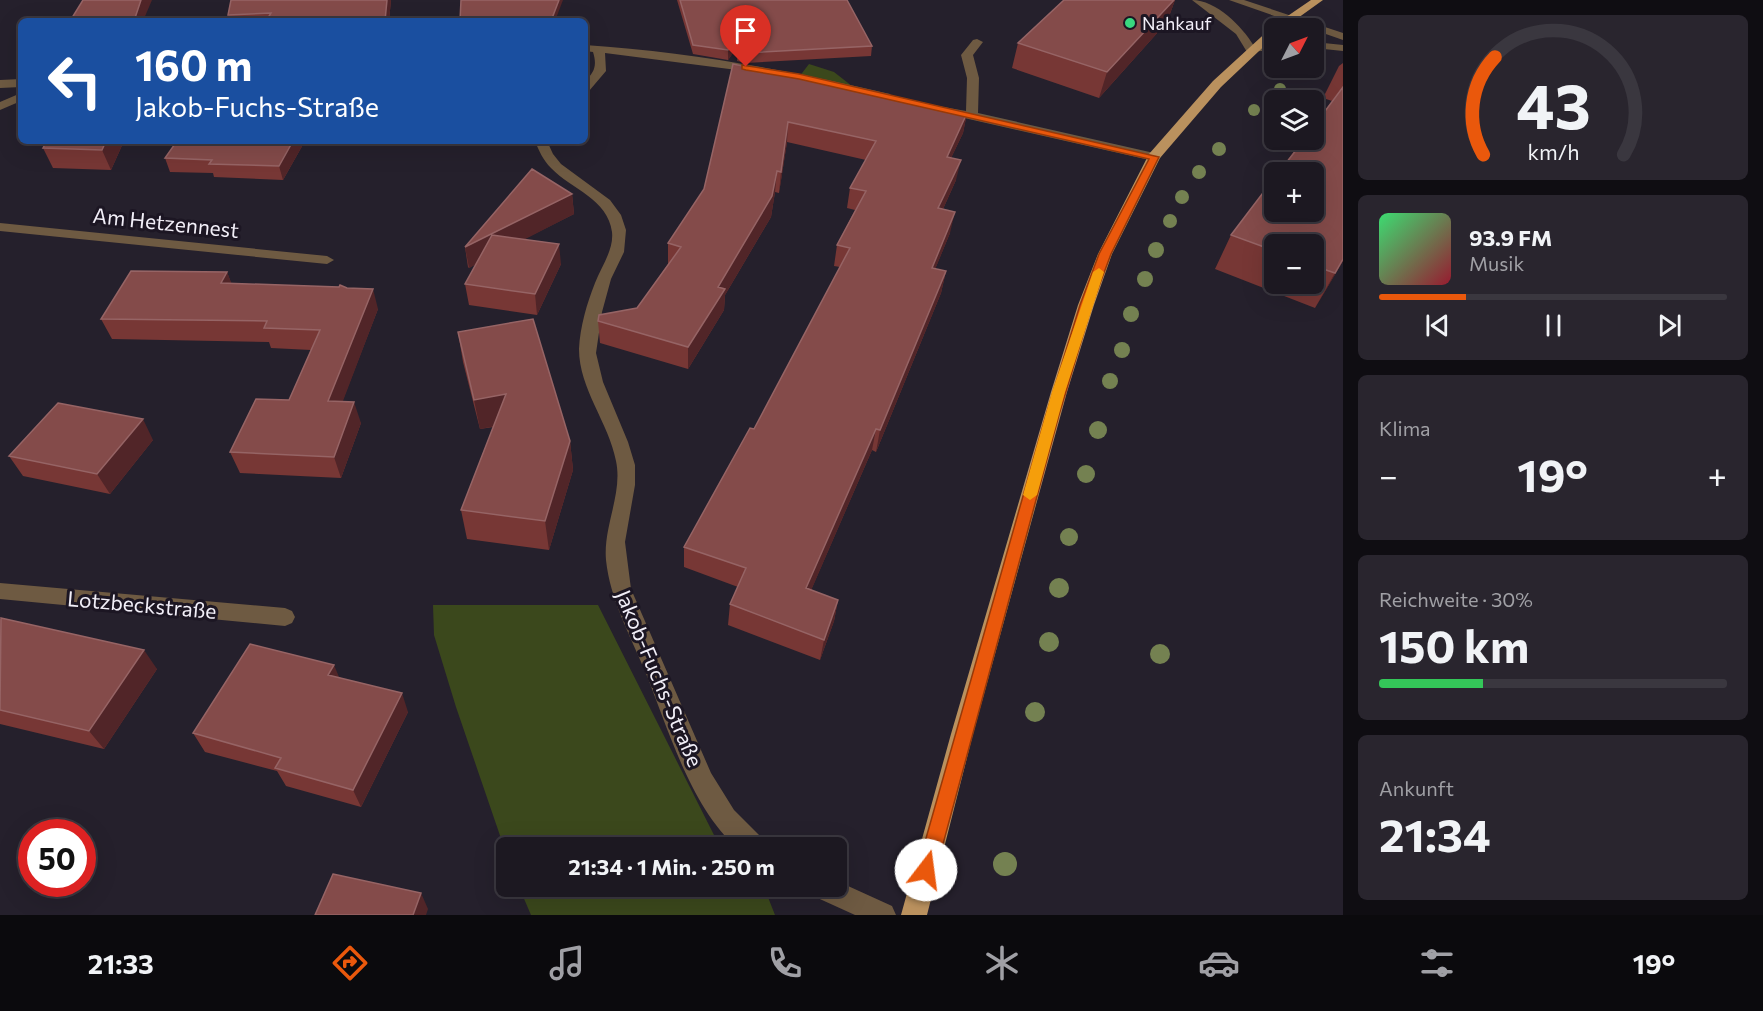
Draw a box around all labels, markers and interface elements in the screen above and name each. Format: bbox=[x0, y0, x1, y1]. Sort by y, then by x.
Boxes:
pin bbox=[720, 5, 771, 67]
place label: Nahkauf bbox=[1142, 12, 1213, 34]
icon: arrive bbox=[729, 14, 762, 47]
marker: Nahkauf bbox=[1123, 16, 1137, 30]
north arrow bbox=[1264, 18, 1324, 78]
map controls bbox=[1264, 18, 1324, 294]
text: 160 m bbox=[135, 38, 253, 90]
icon: left bbox=[36, 42, 114, 120]
text: 43 bbox=[1516, 66, 1590, 142]
text: Jakob-Fuchs-Straße bbox=[135, 90, 379, 123]
button: layers bbox=[1264, 90, 1324, 150]
text: km/h bbox=[1527, 138, 1579, 164]
button: + bbox=[1264, 162, 1324, 222]
street label: Am Hetzennest bbox=[92, 202, 240, 242]
text: 93.9 FM bbox=[1469, 224, 1552, 251]
button: − bbox=[1264, 234, 1324, 294]
text: Musik bbox=[1469, 251, 1524, 275]
icon: previous bbox=[1421, 309, 1454, 342]
icon: pause bbox=[1537, 309, 1570, 342]
icon: next bbox=[1653, 309, 1686, 342]
text: Klima bbox=[1379, 416, 1431, 440]
text: 19° bbox=[1517, 446, 1588, 501]
text: − bbox=[1379, 454, 1398, 495]
text: + bbox=[1708, 454, 1727, 495]
street label: Lotzbeckstraße bbox=[66, 585, 218, 623]
street label: Jakob-Fuchs-Straße bbox=[611, 586, 709, 770]
text: Reichweite · 30% bbox=[1379, 587, 1533, 611]
text: 150 km bbox=[1379, 617, 1529, 672]
text: Ankunft bbox=[1379, 776, 1454, 800]
text: 21:34 bbox=[1379, 806, 1491, 861]
speed limit sign: 50 bbox=[18, 819, 96, 897]
position arrow bbox=[894, 838, 958, 902]
text: 21:34 · 1 Min. · 250 m bbox=[568, 853, 775, 880]
icon: directions bbox=[329, 942, 371, 984]
icon: music bbox=[546, 942, 588, 984]
icon: phone bbox=[764, 942, 806, 984]
icon: climate bbox=[981, 942, 1023, 984]
icon: car bbox=[1198, 942, 1240, 984]
icon: filters bbox=[1416, 942, 1458, 984]
text: 21:33 bbox=[88, 947, 154, 980]
text: 19° bbox=[1633, 947, 1675, 980]

